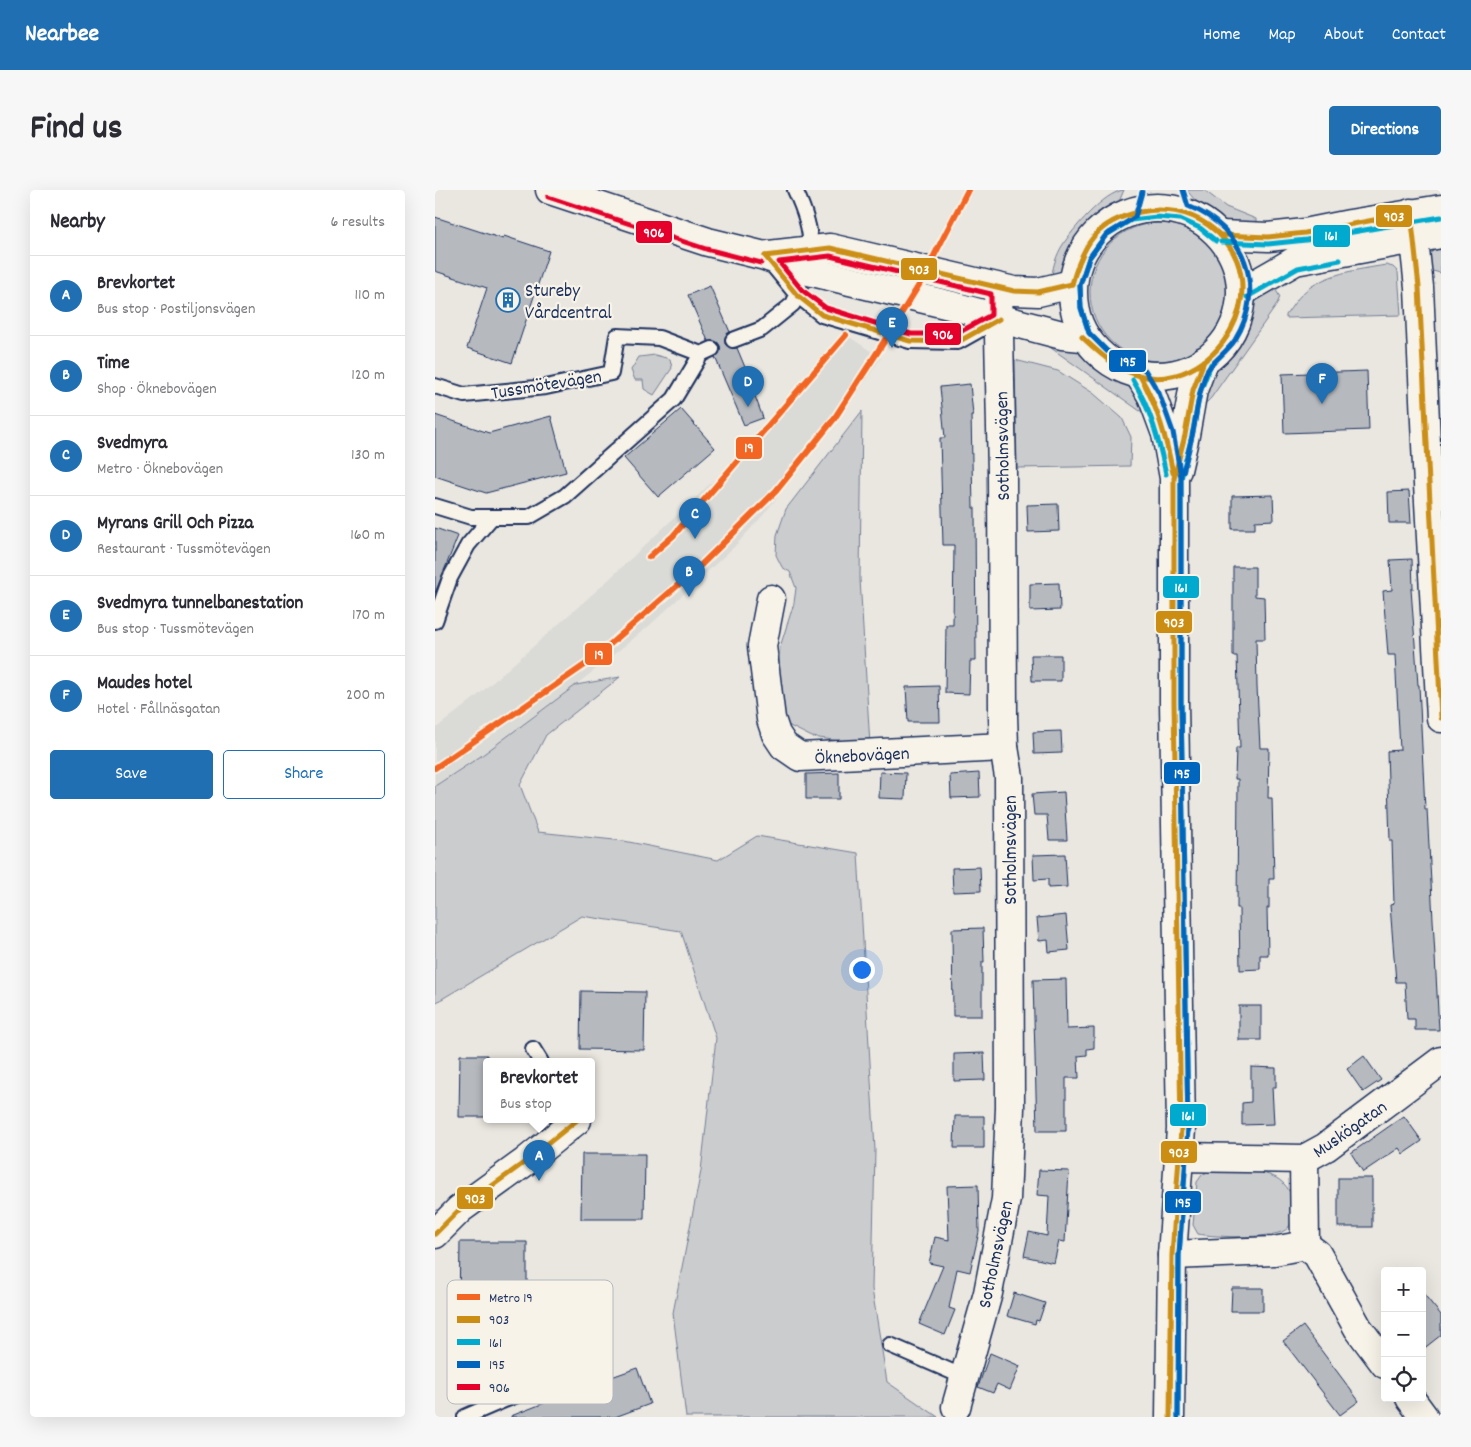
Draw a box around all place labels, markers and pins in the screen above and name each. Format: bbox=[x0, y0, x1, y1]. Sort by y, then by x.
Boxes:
place label: Stureby Vårdcentral bbox=[525, 279, 612, 328]
building icon: Stureby Vårdcentral bbox=[495, 287, 521, 313]
pin: E bbox=[876, 307, 908, 348]
pin: F bbox=[1306, 363, 1338, 404]
pin: D bbox=[732, 366, 764, 407]
pin: C bbox=[679, 498, 711, 539]
pin: B bbox=[673, 556, 705, 597]
pin: A bbox=[523, 1140, 555, 1181]

